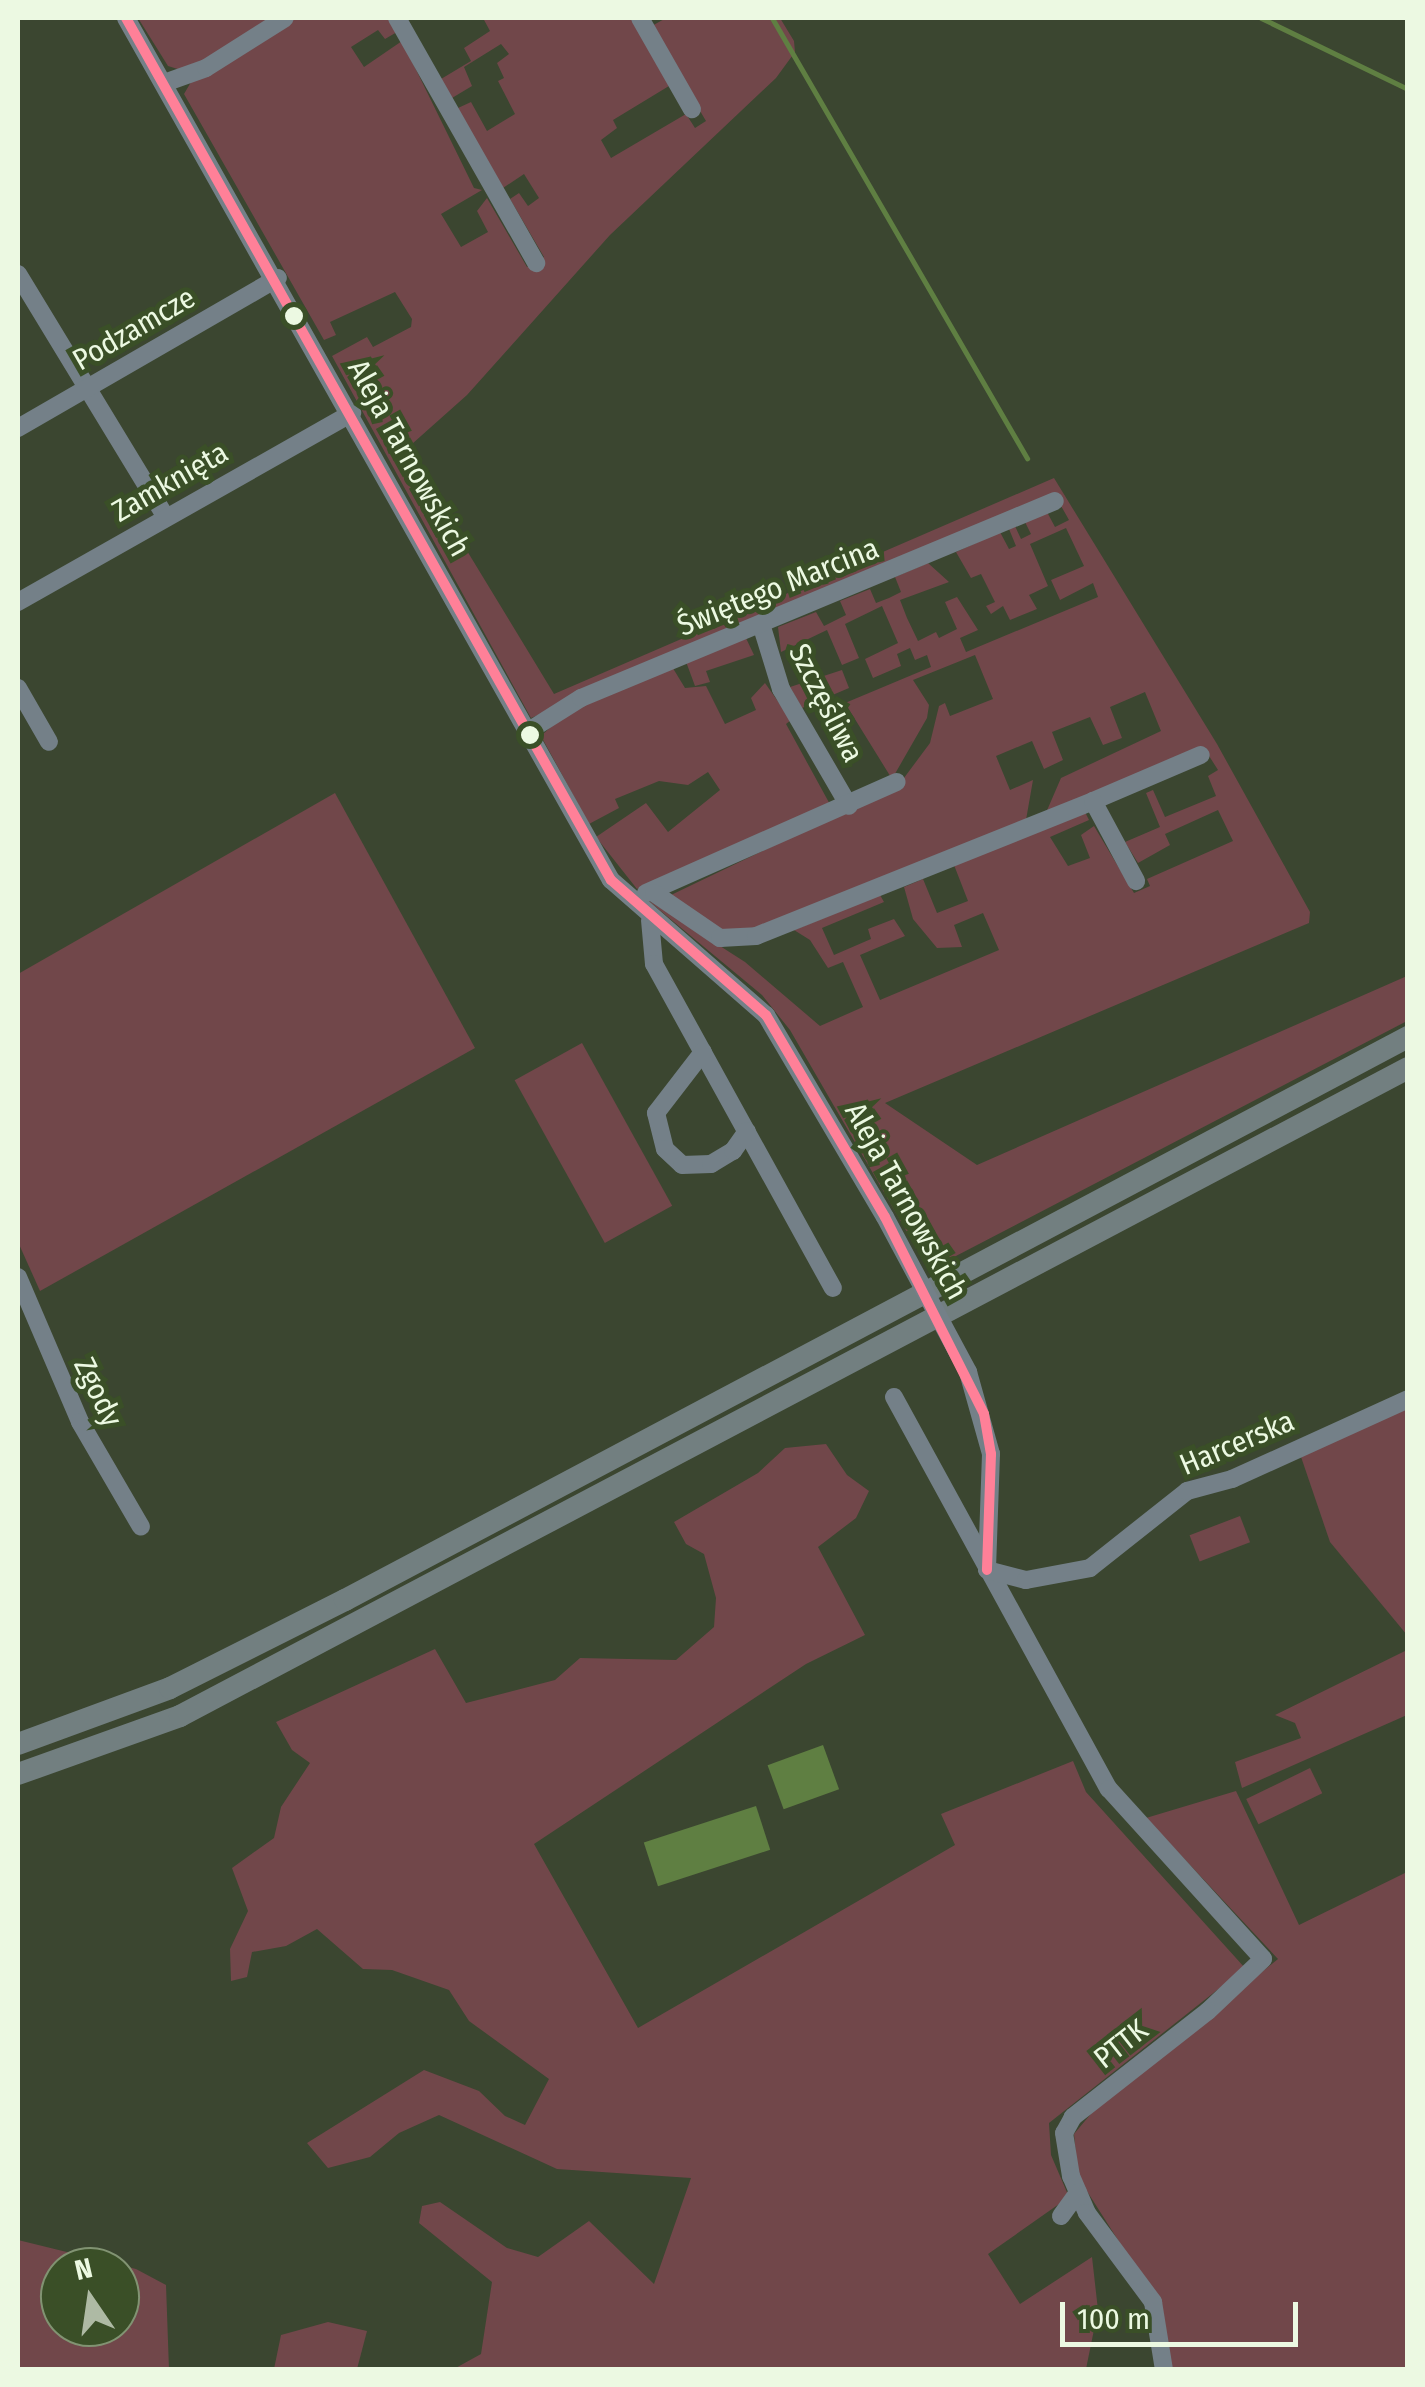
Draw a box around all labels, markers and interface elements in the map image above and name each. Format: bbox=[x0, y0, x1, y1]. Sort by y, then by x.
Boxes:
street label: Podzamcze bbox=[66, 280, 202, 378]
unlabelled marker bbox=[284, 306, 304, 326]
street label: Aleja Tarnowskich bbox=[340, 353, 478, 563]
street label: Zamknięta bbox=[106, 434, 234, 530]
street label: Świętego Marcina bbox=[672, 530, 884, 644]
street label: Szczęśliwa bbox=[781, 638, 871, 768]
unlabelled marker bbox=[520, 725, 540, 745]
street label: Aleja Tarnowskich bbox=[837, 1096, 975, 1306]
street label: Zgody bbox=[66, 1352, 130, 1432]
street label: Harcerska bbox=[1174, 1403, 1300, 1483]
street label: PTTK bbox=[1087, 2012, 1155, 2076]
north arrow bbox=[40, 2247, 140, 2347]
text: N bbox=[72, 2251, 95, 2287]
scale bar bbox=[1065, 2282, 1302, 2344]
text: 100 m bbox=[1077, 2301, 1150, 2337]

